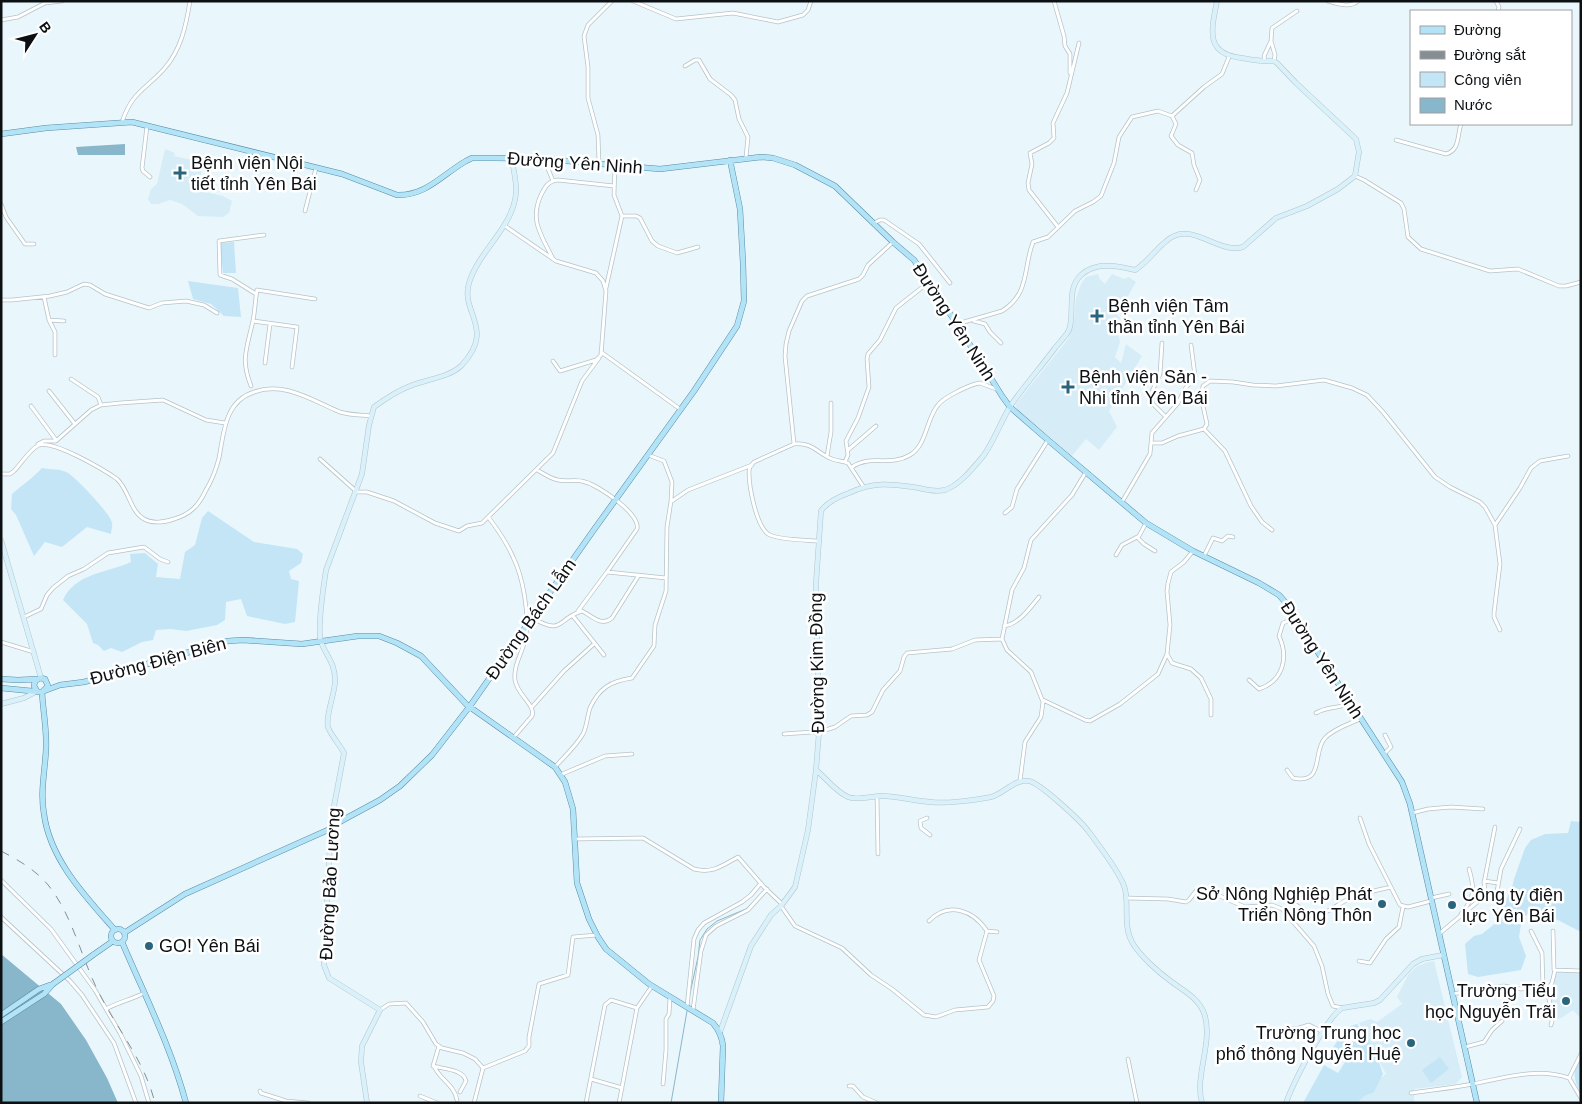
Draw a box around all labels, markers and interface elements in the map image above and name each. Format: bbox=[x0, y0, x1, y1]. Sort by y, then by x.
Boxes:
north arrow bbox=[10, 10, 60, 60]
legend bbox=[1410, 10, 1572, 125]
text: B bbox=[36, 19, 55, 36]
text: Đường bbox=[1454, 21, 1501, 38]
text: Đường sắt bbox=[1454, 46, 1526, 63]
text: Công viên bbox=[1454, 71, 1522, 88]
text: Nước bbox=[1454, 96, 1493, 113]
street label: Đường Yên Ninh bbox=[507, 148, 643, 178]
place label: Bệnh viện Nội tiết tỉnh Yên Bái bbox=[191, 153, 317, 194]
marker: Bệnh viện Nội tiết tỉnh Yên Bái bbox=[173, 166, 187, 180]
street label: Đường Yên Ninh bbox=[909, 260, 999, 384]
place label: Bệnh viện Tâm thần tỉnh Yên Bái bbox=[1108, 296, 1245, 337]
marker: Bệnh viện Tâm thần tỉnh Yên Bái bbox=[1090, 309, 1104, 323]
place label: Bệnh viện Sản - Nhi tỉnh Yên Bái bbox=[1079, 367, 1208, 408]
marker: Bệnh viện Sản - Nhi tỉnh Yên Bái bbox=[1061, 380, 1075, 394]
street label: Đường Bách Lẫm bbox=[481, 554, 580, 683]
street label: Đường Kim Đồng bbox=[806, 592, 828, 734]
street label: Đường Yên Ninh bbox=[1277, 598, 1367, 722]
street label: Đường Điện Biên bbox=[88, 633, 228, 689]
street label: Đường Bảo Lương bbox=[316, 807, 344, 961]
place label: Sở Nông Nghiệp Phát Triển Nông Thôn bbox=[1196, 884, 1372, 925]
place label: Công ty điện lực Yên Bái bbox=[1462, 885, 1563, 926]
marker: Sở Nông Nghiệp Phát Triển Nông Thôn bbox=[1376, 898, 1388, 910]
marker: Công ty điện lực Yên Bái bbox=[1446, 899, 1458, 911]
place label: GO! Yên Bái bbox=[159, 936, 260, 956]
marker: GO! Yên Bái bbox=[143, 940, 155, 952]
place label: Trường Tiểu học Nguyễn Trãi bbox=[1425, 981, 1556, 1022]
marker: Trường Tiểu học Nguyễn Trãi bbox=[1560, 995, 1572, 1007]
place label: Trường Trung học phổ thông Nguyễn Huệ bbox=[1216, 1023, 1401, 1064]
marker: Trường Trung học phổ thông Nguyễn Huệ bbox=[1405, 1037, 1417, 1049]

